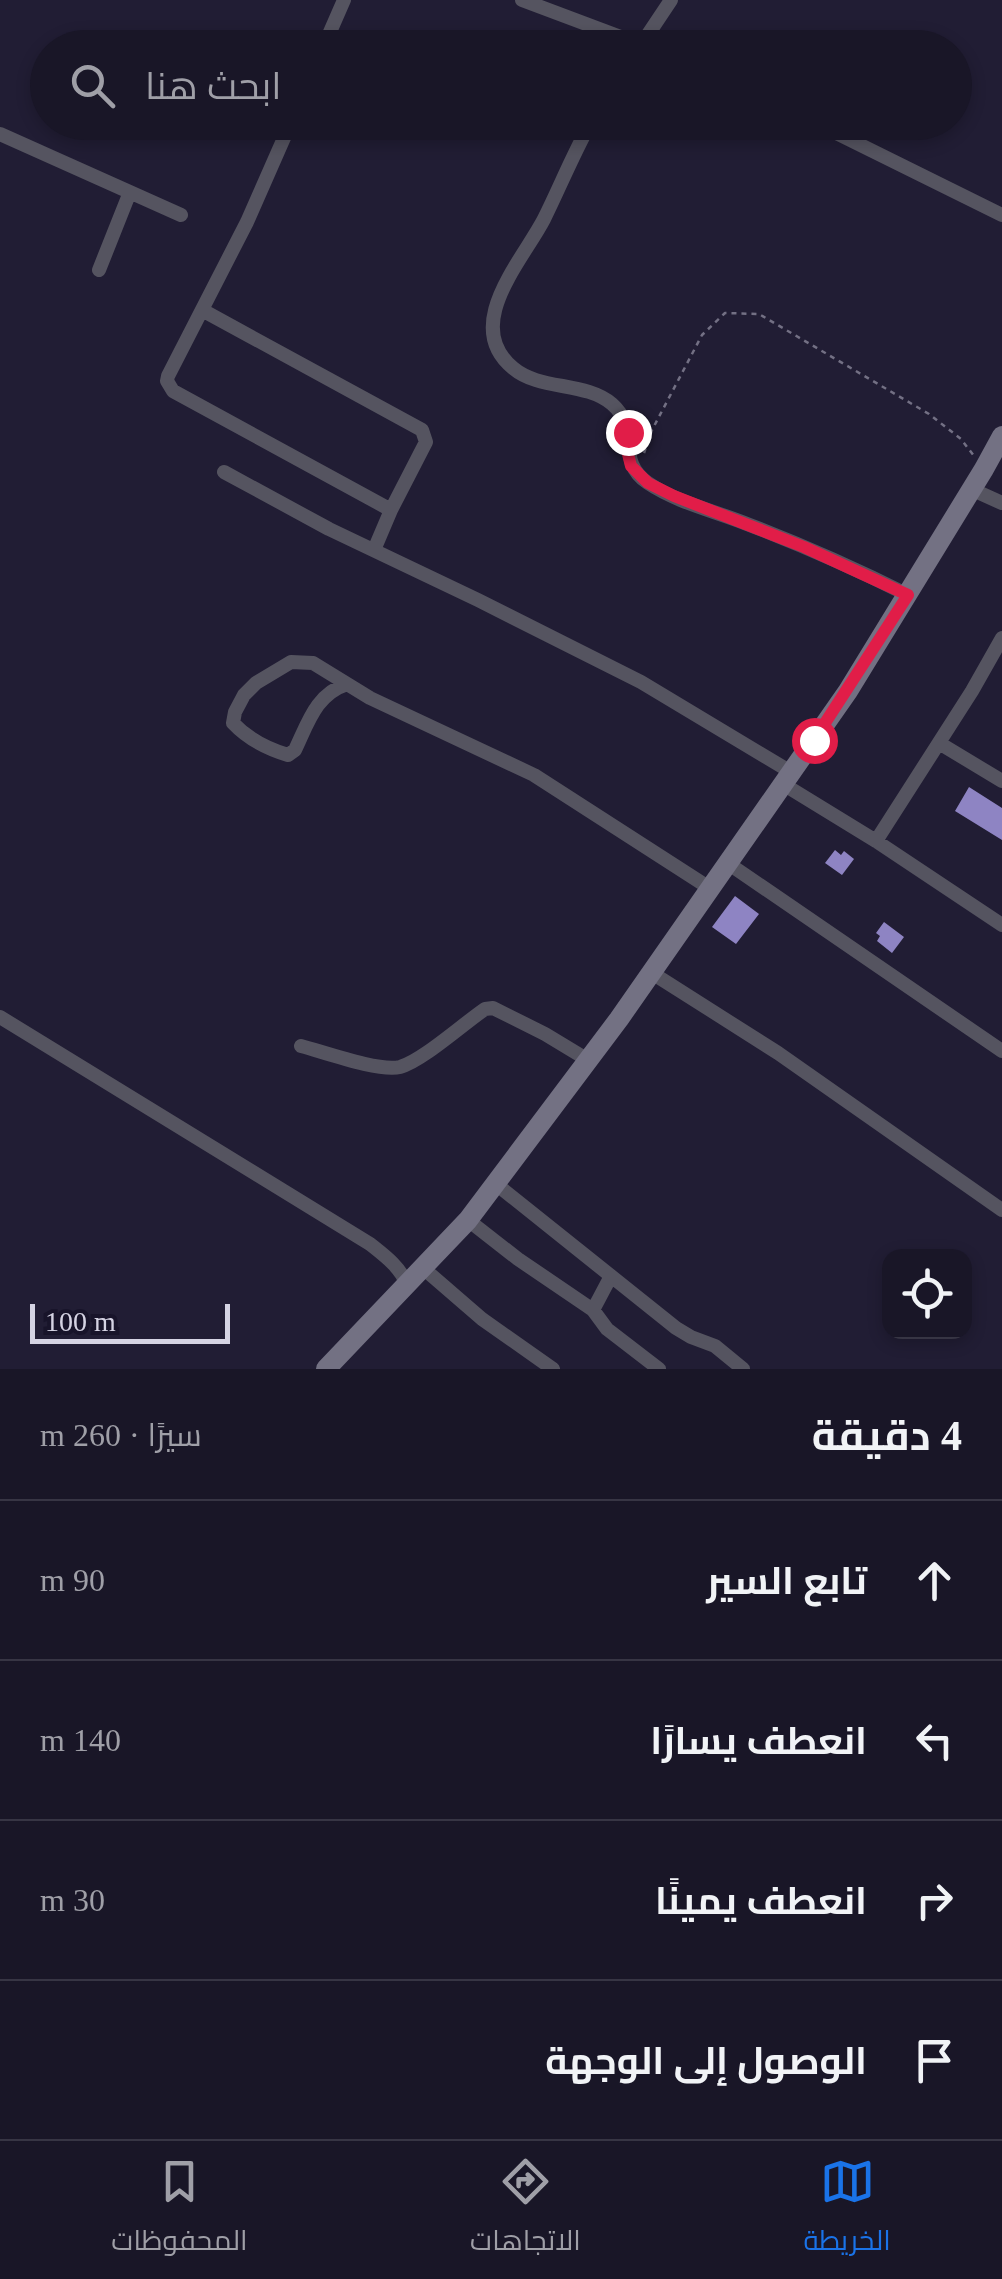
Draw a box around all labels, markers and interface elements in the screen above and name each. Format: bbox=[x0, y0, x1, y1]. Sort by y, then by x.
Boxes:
search box bbox=[30, 30, 972, 140]
icon: search bbox=[65, 58, 120, 113]
text: ابحث هنا bbox=[145, 65, 281, 107]
route end bbox=[606, 410, 652, 456]
route start bbox=[792, 718, 838, 764]
map controls bbox=[882, 1249, 972, 1339]
button: locate bbox=[882, 1249, 972, 1339]
scale bar bbox=[30, 1299, 230, 1344]
text: 100 m bbox=[45, 1306, 116, 1337]
text: 4 دقيقة bbox=[812, 1413, 962, 1459]
text: سيرًا · 260 m bbox=[40, 1417, 202, 1453]
icon: ahead bbox=[907, 1553, 962, 1608]
text: تابع السير bbox=[706, 1560, 867, 1602]
text: 90 m bbox=[40, 1562, 105, 1598]
icon: left bbox=[907, 1713, 962, 1768]
text: انعطف يسارًا bbox=[650, 1720, 867, 1762]
text: 140 m bbox=[40, 1722, 121, 1758]
icon: right bbox=[907, 1873, 962, 1928]
text: انعطف يمينًا bbox=[655, 1880, 867, 1922]
text: 30 m bbox=[40, 1882, 105, 1918]
icon: arrive bbox=[907, 2033, 962, 2088]
text: الوصول إلى الوجهة bbox=[545, 2040, 867, 2082]
tab: المحفوظات bbox=[111, 2154, 248, 2266]
tab: الاتجاهات bbox=[470, 2154, 581, 2266]
tab: الخريطة bbox=[803, 2154, 891, 2266]

